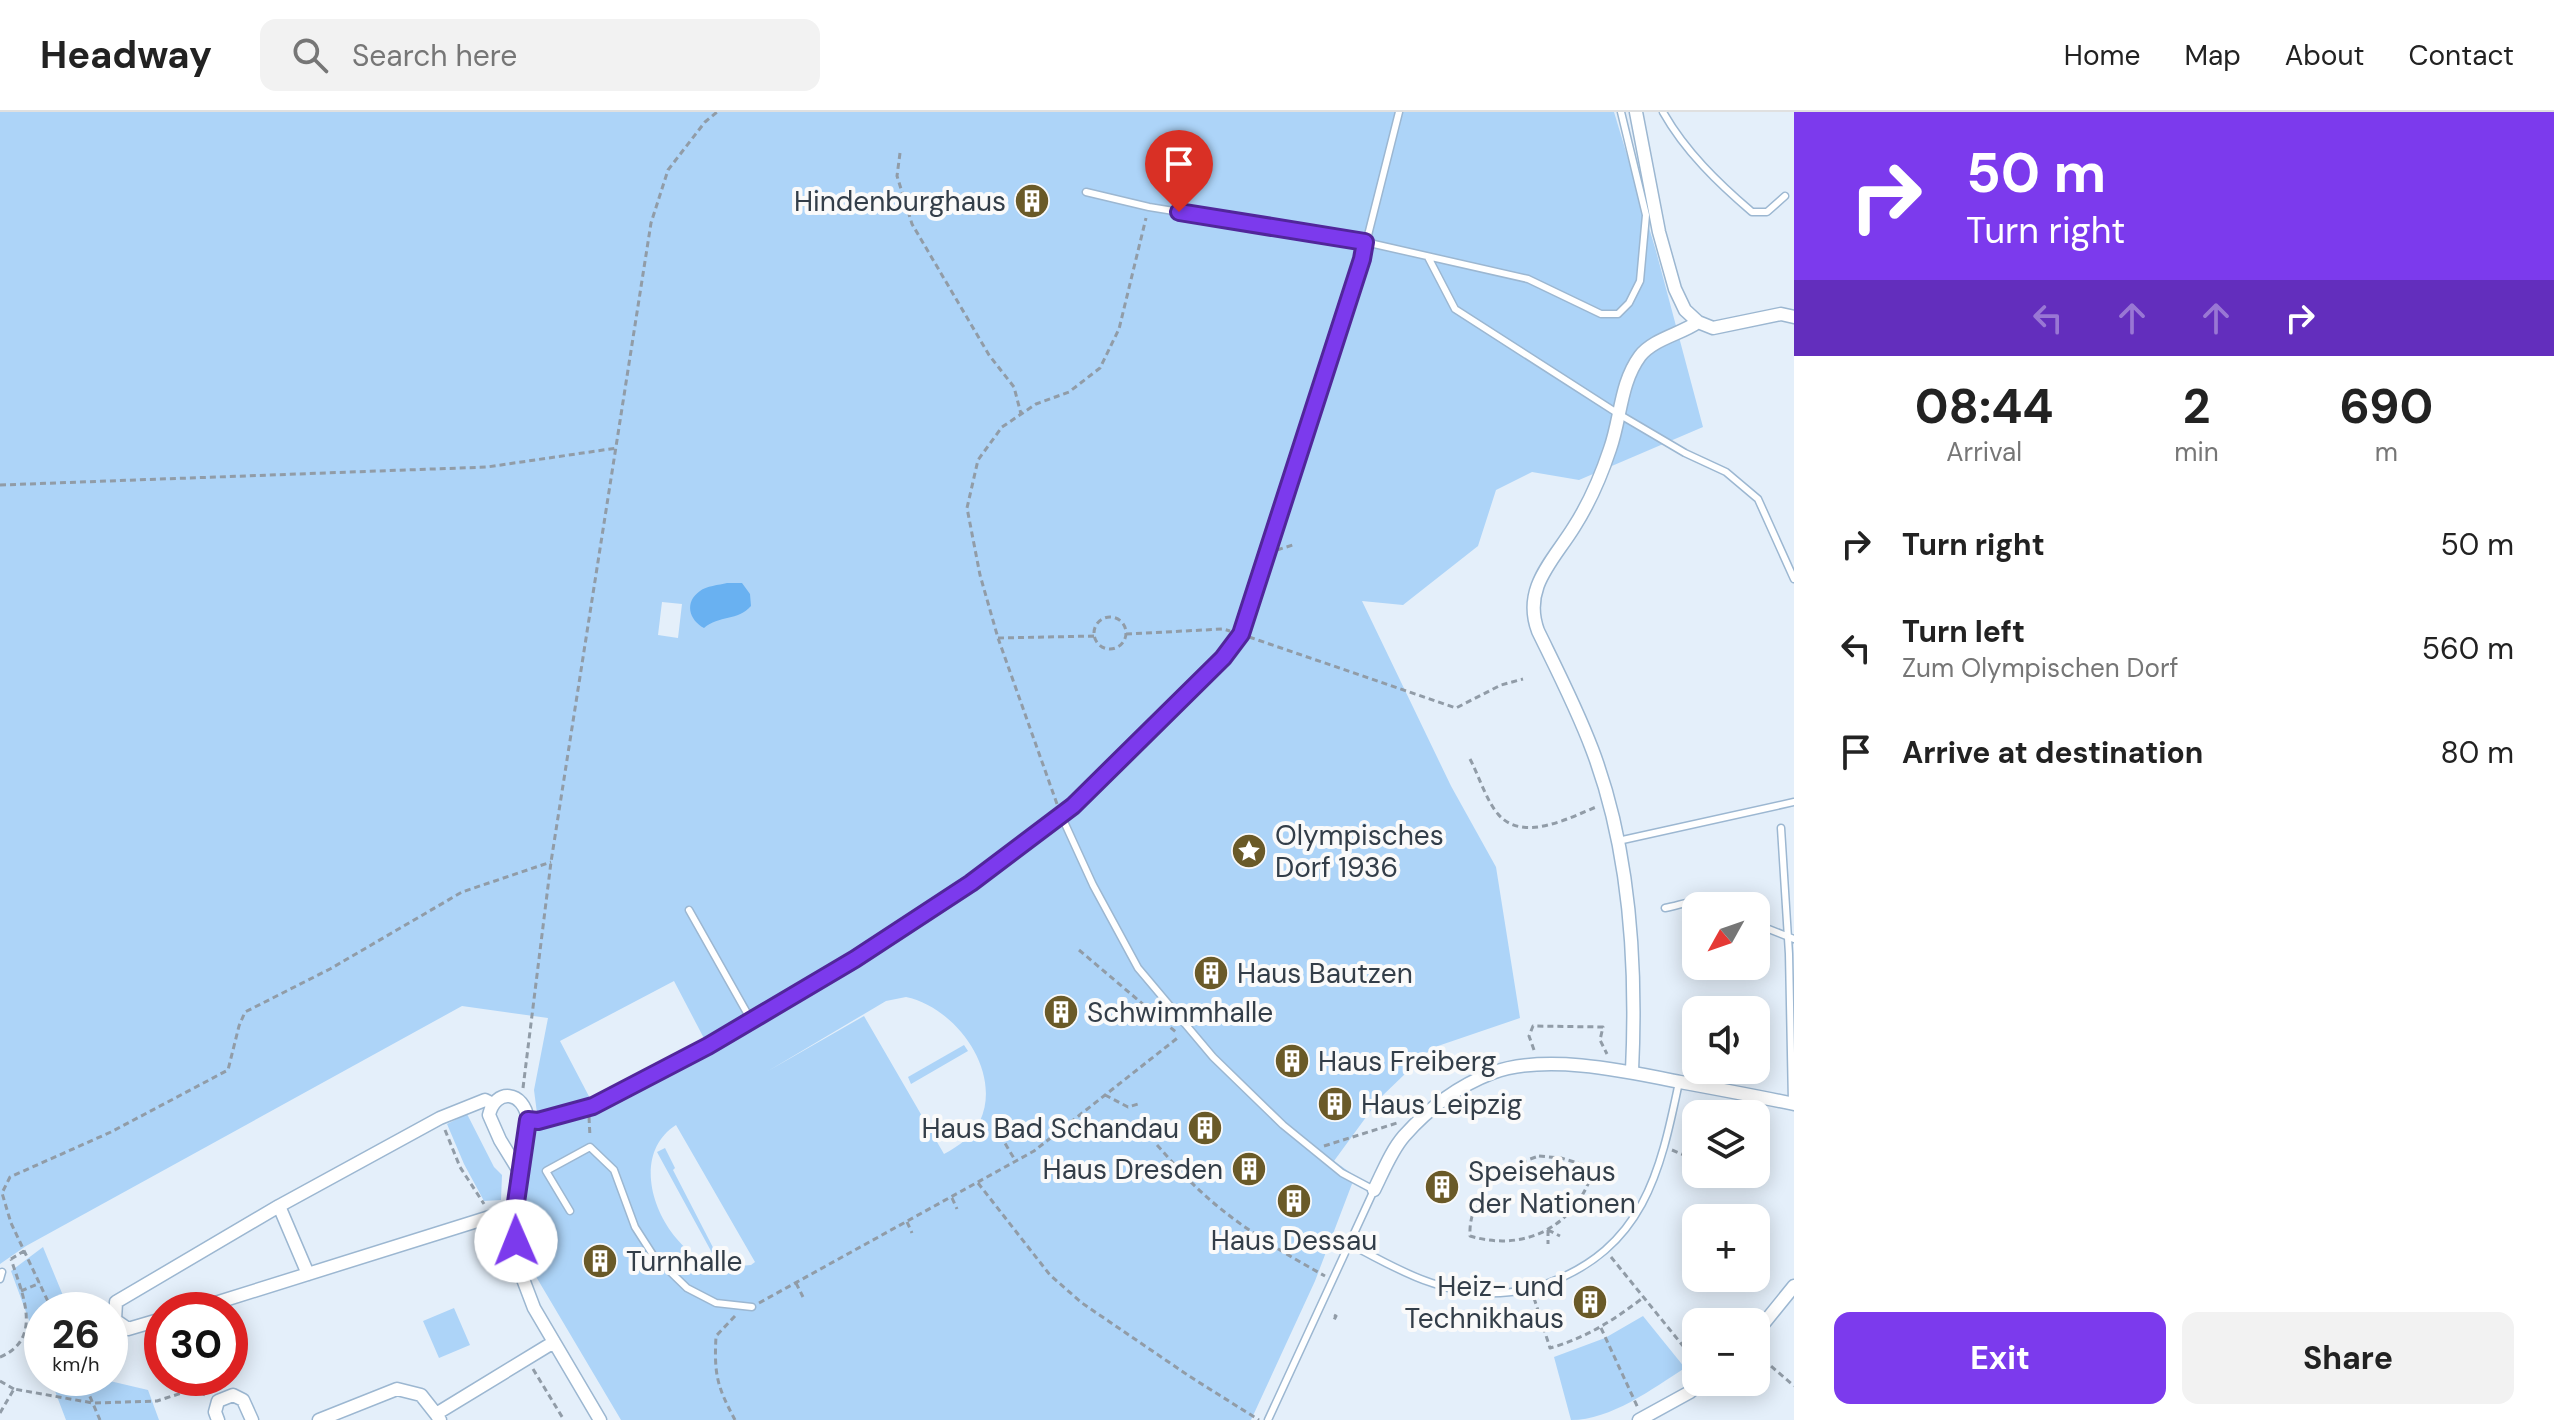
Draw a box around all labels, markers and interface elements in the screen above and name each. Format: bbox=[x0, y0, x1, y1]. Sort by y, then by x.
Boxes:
search box bbox=[260, 19, 820, 91]
text: Headway bbox=[40, 30, 212, 80]
icon: search bbox=[288, 33, 332, 77]
text: Search here bbox=[352, 36, 517, 75]
text: Home bbox=[2064, 37, 2140, 74]
text: Map bbox=[2184, 37, 2241, 74]
text: About bbox=[2285, 37, 2364, 74]
text: Contact bbox=[2408, 37, 2514, 74]
pin bbox=[1145, 130, 1213, 212]
text: 50 m bbox=[1966, 136, 2106, 209]
icon: arrive bbox=[1157, 142, 1201, 186]
icon: right bbox=[1834, 144, 1938, 248]
building icon: Hindenburghaus bbox=[1013, 182, 1051, 220]
place label: Hindenburghaus bbox=[794, 183, 1006, 220]
text: Turn right bbox=[1966, 207, 2125, 254]
icon: left bbox=[2026, 296, 2070, 340]
icon: ahead bbox=[2110, 296, 2154, 340]
icon: ahead bbox=[2194, 296, 2238, 340]
icon: right bbox=[2278, 296, 2322, 340]
text: 08:44 bbox=[1915, 375, 2054, 438]
text: 2 bbox=[2183, 375, 2210, 438]
text: 690 bbox=[2339, 375, 2433, 438]
text: Arrival bbox=[1946, 435, 2022, 469]
text: min bbox=[2174, 435, 2219, 469]
text: m bbox=[2375, 435, 2398, 469]
icon: right bbox=[1834, 522, 1878, 566]
text: Turn right bbox=[1902, 525, 2045, 564]
text: 50 m bbox=[2440, 525, 2514, 564]
text: Turn left bbox=[1902, 612, 2025, 651]
icon: left bbox=[1834, 626, 1878, 670]
text: 560 m bbox=[2422, 629, 2514, 668]
text: Zum Olympischen Dorf bbox=[1902, 651, 2178, 685]
icon: arrive bbox=[1834, 730, 1878, 774]
text: Arrive at destination bbox=[1902, 733, 2203, 772]
text: 80 m bbox=[2441, 733, 2514, 772]
place label: Olympisches Dorf 1936 bbox=[1275, 817, 1444, 886]
place icon: Olympisches Dorf 1936 bbox=[1230, 832, 1268, 870]
north arrow bbox=[1682, 892, 1770, 980]
map controls bbox=[1682, 892, 1770, 1396]
building icon: Haus Bautzen bbox=[1192, 954, 1230, 992]
place label: Haus Bautzen bbox=[1237, 955, 1413, 992]
building icon: Schwimmhalle bbox=[1042, 993, 1080, 1031]
place label: Schwimmhalle bbox=[1087, 994, 1273, 1031]
button: sound bbox=[1682, 996, 1770, 1084]
building icon: Haus Freiberg bbox=[1273, 1042, 1311, 1080]
place label: Haus Freiberg bbox=[1318, 1043, 1496, 1080]
building icon: Haus Leipzig bbox=[1316, 1085, 1354, 1123]
place label: Haus Leipzig bbox=[1361, 1086, 1522, 1123]
button: layers bbox=[1682, 1100, 1770, 1188]
building icon: Haus Bad Schandau bbox=[1186, 1109, 1224, 1147]
place label: Haus Bad Schandau bbox=[922, 1110, 1179, 1147]
building icon: Haus Dresden bbox=[1230, 1150, 1268, 1188]
place label: Haus Dresden bbox=[1043, 1151, 1223, 1188]
place label: Speisehaus der Nationen bbox=[1468, 1153, 1636, 1222]
building icon: Speisehaus der Nationen bbox=[1423, 1168, 1461, 1206]
building icon: Haus Dessau bbox=[1275, 1182, 1313, 1220]
position arrow bbox=[474, 1199, 558, 1283]
button: + bbox=[1682, 1204, 1770, 1292]
place label: Haus Dessau bbox=[1211, 1222, 1377, 1259]
building icon: Turnhalle bbox=[581, 1242, 619, 1280]
place label: Turnhalle bbox=[626, 1243, 743, 1280]
place label: Heiz- und Technikhaus bbox=[1404, 1268, 1564, 1337]
building icon: Heiz- und Technikhaus bbox=[1571, 1283, 1609, 1321]
speed limit sign: 30 bbox=[144, 1292, 248, 1396]
text: 26 bbox=[52, 1308, 100, 1360]
button: − bbox=[1682, 1308, 1770, 1396]
button: Exit bbox=[1834, 1312, 2166, 1404]
button: Share bbox=[2182, 1312, 2514, 1404]
text: km/h bbox=[52, 1351, 100, 1377]

